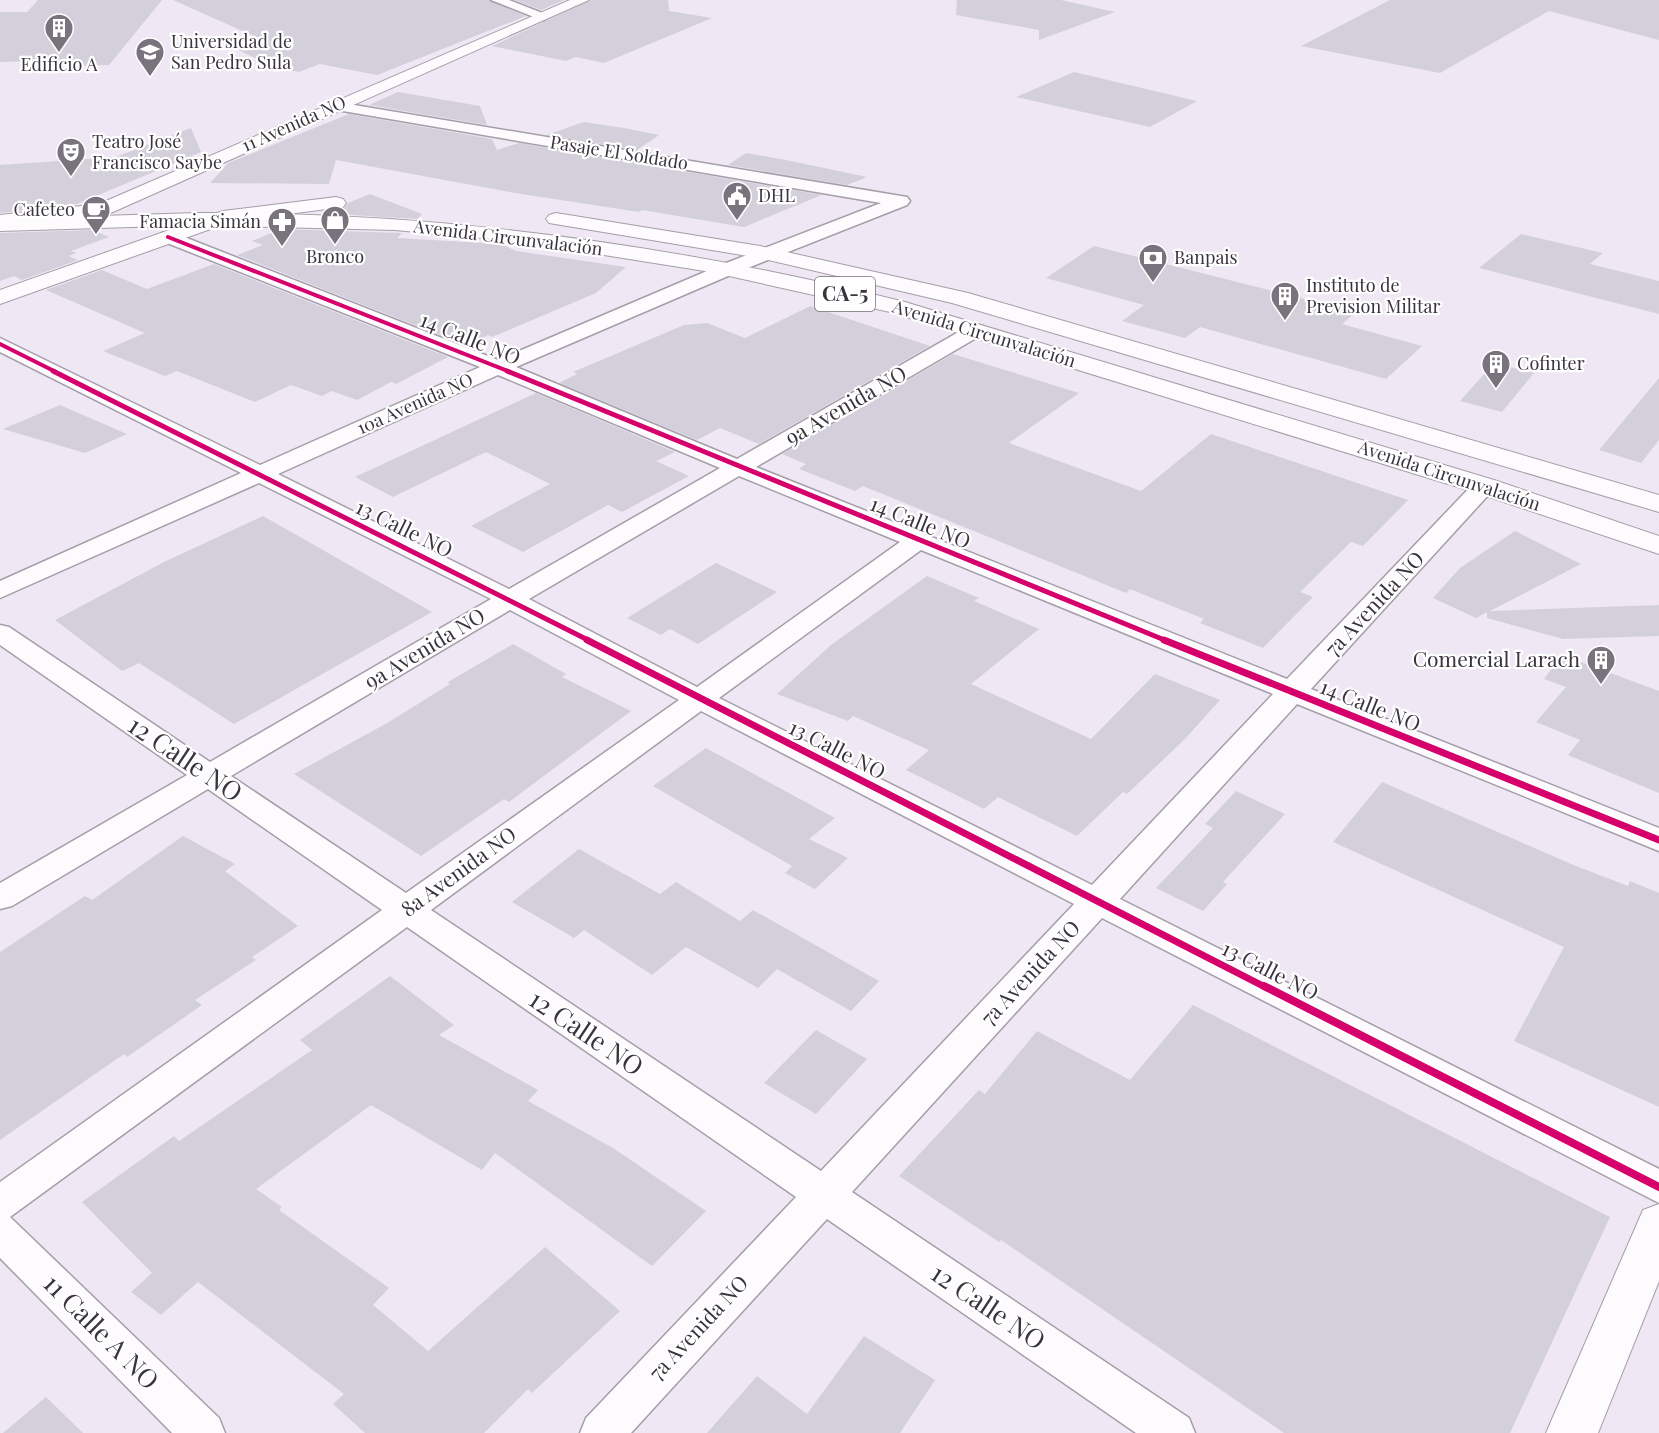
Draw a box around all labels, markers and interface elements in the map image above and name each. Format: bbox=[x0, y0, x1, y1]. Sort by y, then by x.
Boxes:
building icon: Edificio A bbox=[43, 12, 75, 54]
place label: Universidad de San Pedro Sula bbox=[171, 29, 292, 74]
school or university icon: Universidad de San Pedro Sula bbox=[134, 36, 166, 78]
place label: Edificio A bbox=[21, 52, 98, 76]
street label: 11 Avenida NO bbox=[238, 89, 350, 157]
place label: Teatro José Francisco Saybe bbox=[92, 129, 222, 174]
street label: Pasaje El Soldado bbox=[548, 129, 690, 175]
theatre icon: Teatro José Francisco Saybe bbox=[55, 136, 87, 178]
public building icon: DHL bbox=[721, 180, 753, 222]
place label: DHL bbox=[758, 183, 795, 207]
cafe icon: Cafeteo bbox=[80, 194, 112, 236]
place label: Cafeteo bbox=[14, 197, 75, 221]
shop icon: Bronco bbox=[319, 204, 351, 246]
pharmacy icon: Famacia Simán bbox=[266, 206, 298, 248]
place label: Famacia Simán bbox=[139, 209, 261, 233]
street label: Avenida Circunvalación bbox=[411, 213, 604, 261]
bank icon: Banpais bbox=[1137, 242, 1169, 284]
place label: Bronco bbox=[306, 244, 364, 268]
place label: Banpais bbox=[1174, 245, 1238, 269]
place label: Instituto de Prevision Militar bbox=[1306, 273, 1440, 318]
road number: CA-5 bbox=[815, 277, 875, 311]
building icon: Instituto de Prevision Militar bbox=[1269, 280, 1301, 322]
street label: Avenida Circunvalación bbox=[889, 293, 1079, 372]
street label: 14 Calle NO bbox=[416, 304, 525, 370]
building icon: Cofinter bbox=[1480, 348, 1512, 390]
place label: Cofinter bbox=[1517, 351, 1585, 375]
street label: 9a Avenida NO bbox=[779, 358, 911, 450]
street label: 10a Avenida NO bbox=[353, 367, 476, 439]
street label: Avenida Circunvalación bbox=[1354, 434, 1544, 516]
street label: 14 Calle NO bbox=[866, 488, 975, 554]
street label: 13 Calle NO bbox=[352, 492, 458, 563]
street label: 7a Avenida NO bbox=[1318, 544, 1429, 661]
street label: 9a Avenida NO bbox=[359, 600, 489, 694]
place label: Comercial Larach bbox=[1413, 644, 1581, 672]
building icon: Comercial Larach bbox=[1585, 644, 1617, 686]
street label: 14 Calle NO bbox=[1316, 671, 1425, 737]
street label: 12 Calle NO bbox=[122, 707, 250, 809]
street label: 13 Calle NO bbox=[785, 712, 891, 785]
street label: 8a Avenida NO bbox=[395, 819, 521, 922]
street label: 7a Avenida NO bbox=[974, 913, 1085, 1030]
street label: 13 Calle NO bbox=[1218, 933, 1324, 1006]
street label: 12 Calle NO bbox=[523, 981, 651, 1083]
street label: 12 Calle NO bbox=[925, 1255, 1053, 1357]
street label: 11 Calle A NO bbox=[37, 1265, 168, 1396]
street label: 7a Avenida NO bbox=[642, 1268, 753, 1385]

